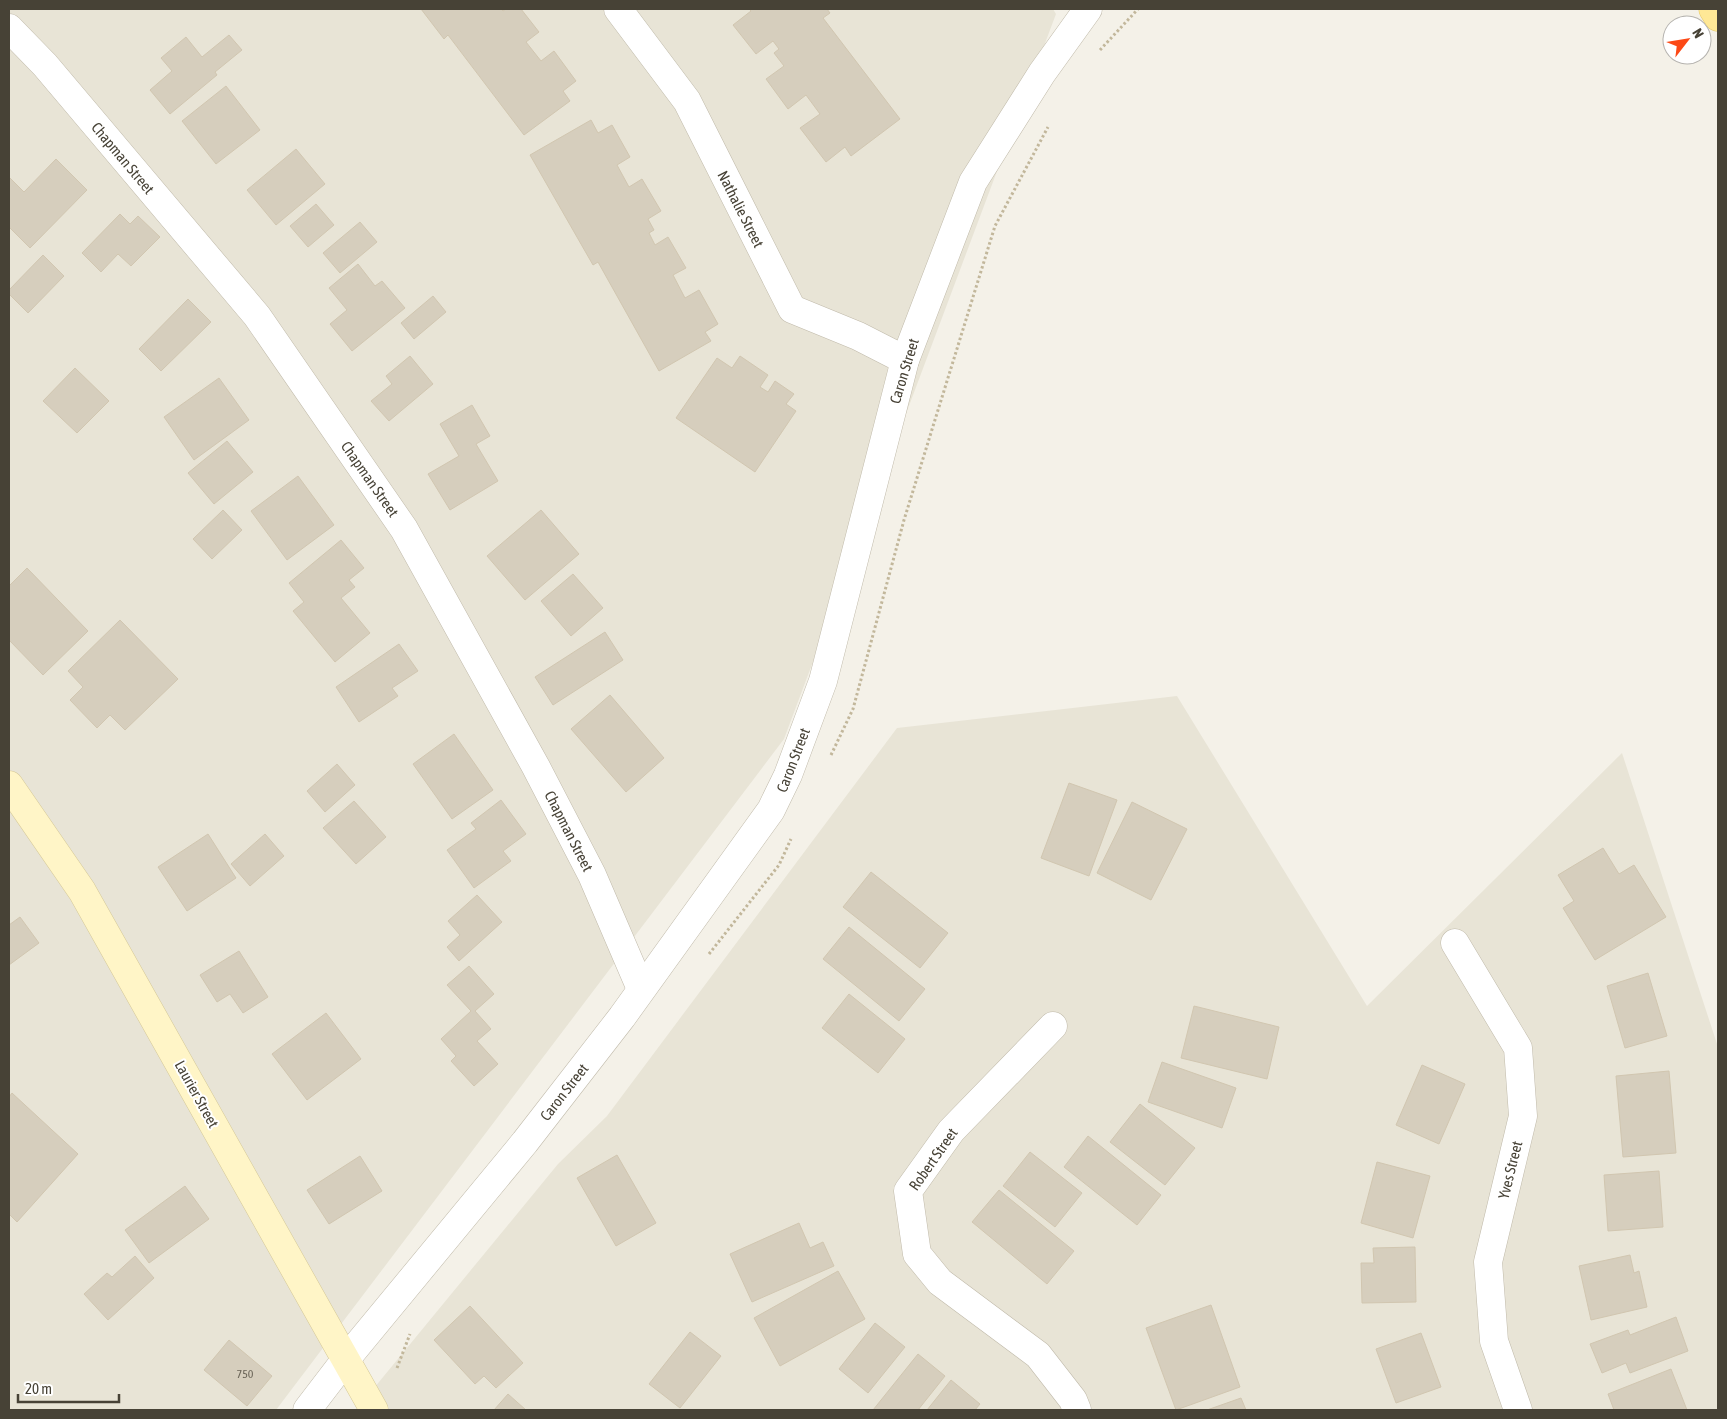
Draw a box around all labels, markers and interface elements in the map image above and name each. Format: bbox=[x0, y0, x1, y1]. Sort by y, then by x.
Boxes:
north arrow bbox=[1662, 15, 1712, 65]
text: N bbox=[1689, 26, 1707, 41]
street label: Chapman Street bbox=[88, 119, 158, 197]
street label: Nathalie Street bbox=[714, 168, 768, 250]
street label: Caron Street bbox=[886, 336, 922, 406]
street label: Chapman Street bbox=[338, 438, 402, 520]
street label: Caron Street bbox=[773, 725, 813, 795]
street label: Chapman Street bbox=[541, 788, 597, 874]
street label: Laurier Street bbox=[172, 1057, 222, 1131]
street label: Caron Street bbox=[537, 1060, 591, 1124]
street label: Robert Street bbox=[905, 1125, 961, 1193]
street label: Yves Street bbox=[1495, 1139, 1525, 1201]
house number: 750 bbox=[237, 1367, 254, 1381]
scale bar bbox=[18, 1372, 119, 1404]
text: 20 m bbox=[25, 1380, 52, 1397]

